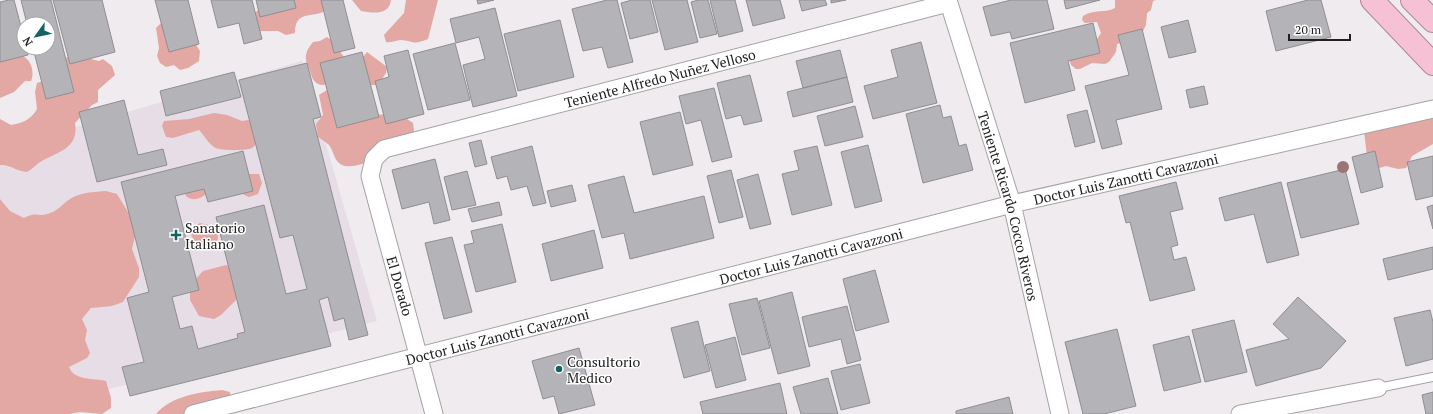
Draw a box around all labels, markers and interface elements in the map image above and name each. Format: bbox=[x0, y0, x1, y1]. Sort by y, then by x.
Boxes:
north arrow bbox=[16, 16, 56, 56]
scale bar bbox=[1289, 16, 1350, 42]
text: 20 m bbox=[1295, 22, 1322, 37]
text: N bbox=[19, 34, 36, 49]
street label: Teniente Alfredo Nuñez Velloso bbox=[562, 44, 758, 111]
street label: Teniente Ricardo Cocco Riveros bbox=[974, 109, 1043, 303]
street label: Doctor Luis Zanotti Cavazzoni bbox=[1032, 148, 1220, 208]
place label: Sanatorio Italiano bbox=[185, 218, 245, 253]
street label: Doctor Luis Zanotti Cavazzoni bbox=[717, 223, 905, 288]
marker: Sanatorio Italiano bbox=[170, 229, 182, 241]
street label: El Dorado bbox=[382, 254, 418, 318]
street label: Doctor Luis Zanotti Cavazzoni bbox=[403, 303, 591, 369]
place label: Consultorio Medico bbox=[567, 352, 641, 387]
marker: Consultorio Medico bbox=[554, 364, 564, 374]

